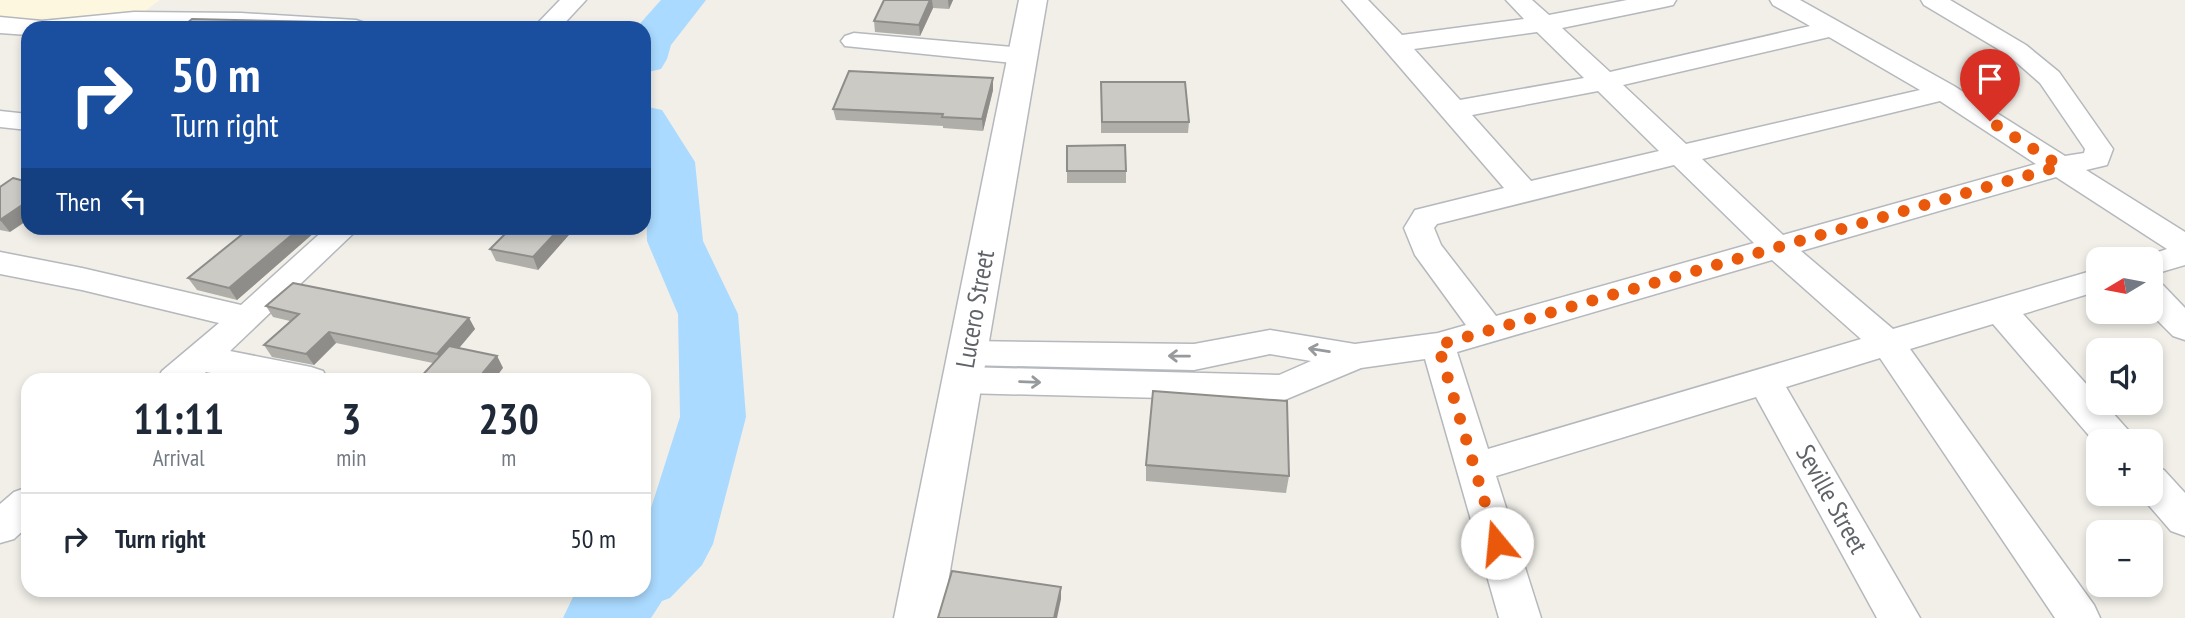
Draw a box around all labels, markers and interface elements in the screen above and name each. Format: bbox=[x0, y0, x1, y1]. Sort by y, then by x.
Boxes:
text: 50 m bbox=[171, 42, 260, 106]
icon: right bbox=[56, 49, 147, 140]
pin bbox=[1960, 49, 2020, 121]
icon: arrive bbox=[1971, 60, 2009, 98]
text: Turn right bbox=[171, 104, 279, 146]
icon: left bbox=[115, 182, 153, 220]
text: Then bbox=[56, 185, 101, 218]
street label: Lucero Street bbox=[948, 247, 1001, 370]
north arrow bbox=[2086, 247, 2163, 324]
map controls bbox=[2086, 247, 2163, 597]
button: sound bbox=[2086, 338, 2163, 415]
one-way arrow bbox=[1308, 343, 1330, 356]
one-way arrow bbox=[1168, 349, 1191, 363]
one-way arrow bbox=[1018, 375, 1041, 388]
text: 11:11 bbox=[133, 391, 224, 446]
text: 3 bbox=[341, 391, 361, 446]
text: 230 bbox=[479, 391, 539, 446]
button: + bbox=[2086, 429, 2163, 506]
street label: Seville Street bbox=[1789, 439, 1876, 559]
text: Arrival bbox=[153, 443, 205, 472]
text: min bbox=[336, 443, 366, 472]
text: m bbox=[501, 443, 516, 472]
position arrow bbox=[1460, 506, 1534, 580]
icon: right bbox=[56, 520, 94, 558]
button: − bbox=[2086, 520, 2163, 597]
text: Turn right bbox=[115, 522, 206, 555]
text: 50 m bbox=[570, 522, 616, 555]

